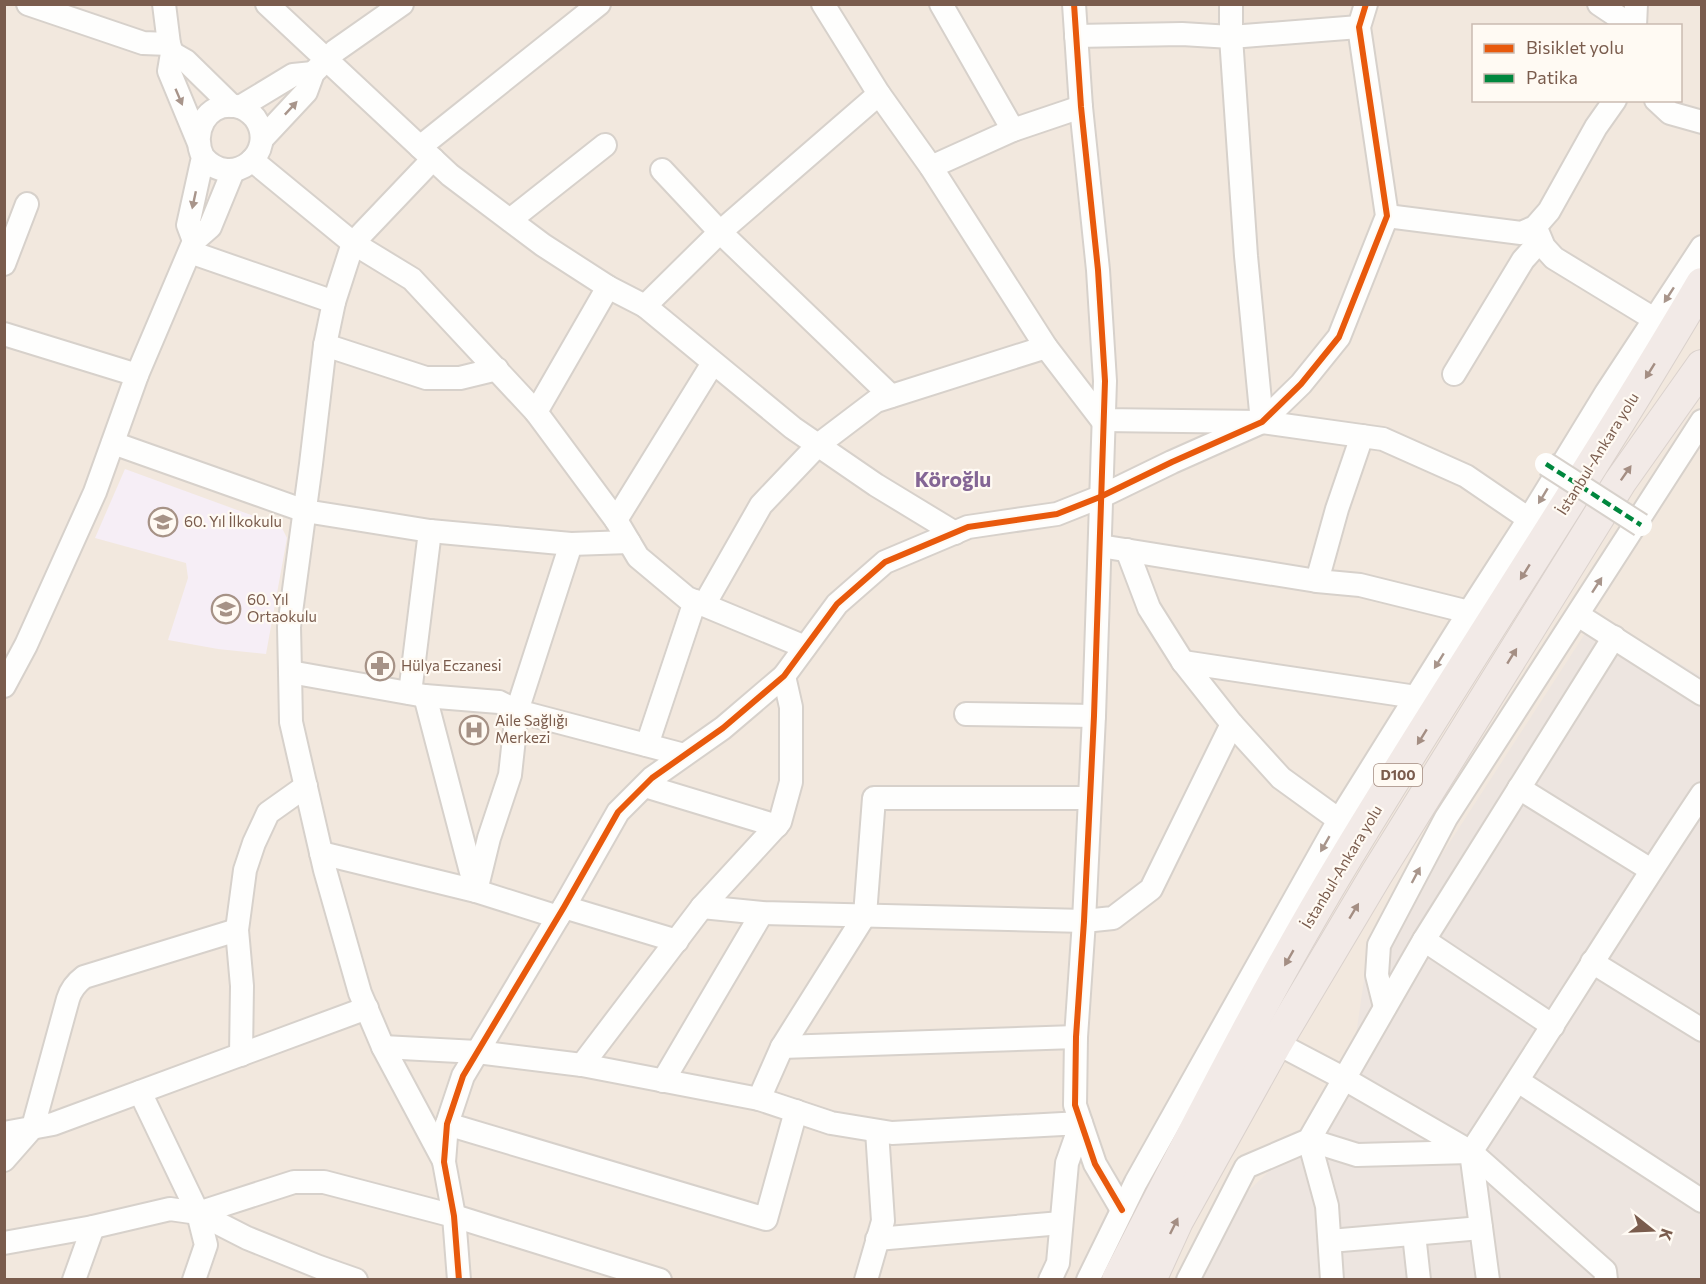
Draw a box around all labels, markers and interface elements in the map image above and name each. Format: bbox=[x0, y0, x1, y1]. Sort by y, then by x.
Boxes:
legend bbox=[1472, 24, 1682, 102]
text: Bisiklet yolu bbox=[1526, 36, 1624, 58]
text: Patika bbox=[1526, 66, 1578, 88]
one-way arrow bbox=[175, 89, 184, 106]
one-way arrow bbox=[284, 101, 298, 116]
one-way arrow bbox=[188, 190, 198, 209]
one-way arrow bbox=[1663, 287, 1675, 303]
one-way arrow bbox=[1645, 363, 1656, 379]
street label: İstanbul-Ankara yolu bbox=[1552, 389, 1642, 518]
one-way arrow bbox=[1620, 465, 1632, 481]
district label: Köroğlu bbox=[915, 466, 991, 491]
one-way arrow bbox=[1538, 488, 1549, 504]
school or university icon: 60. Yıl İlkokulu bbox=[147, 506, 179, 538]
place label: 60. Yıl İlkokulu bbox=[184, 512, 282, 530]
one-way arrow bbox=[1520, 564, 1531, 580]
one-way arrow bbox=[1592, 577, 1603, 593]
place label: 60. Yıl Ortaokulu bbox=[247, 590, 317, 625]
school or university icon: 60. Yıl Ortaokulu bbox=[210, 593, 242, 625]
one-way arrow bbox=[1506, 648, 1517, 664]
pharmacy icon: Hülya Eczanesi bbox=[364, 650, 396, 682]
one-way arrow bbox=[1433, 653, 1444, 669]
place label: Hülya Eczanesi bbox=[401, 656, 502, 674]
place label: Aile Sağlığı Merkezi bbox=[495, 711, 568, 746]
hospital icon: Aile Sağlığı Merkezi bbox=[458, 714, 490, 746]
one-way arrow bbox=[1416, 729, 1427, 745]
road number: D100 bbox=[1374, 764, 1422, 786]
street label: İstanbul-Ankara yolu bbox=[1297, 802, 1385, 931]
one-way arrow bbox=[1319, 836, 1330, 852]
one-way arrow bbox=[1411, 866, 1421, 883]
one-way arrow bbox=[1349, 903, 1360, 919]
one-way arrow bbox=[1283, 950, 1294, 966]
north arrow bbox=[1622, 1200, 1682, 1260]
one-way arrow bbox=[1170, 1218, 1179, 1235]
text: K bbox=[1656, 1227, 1678, 1243]

